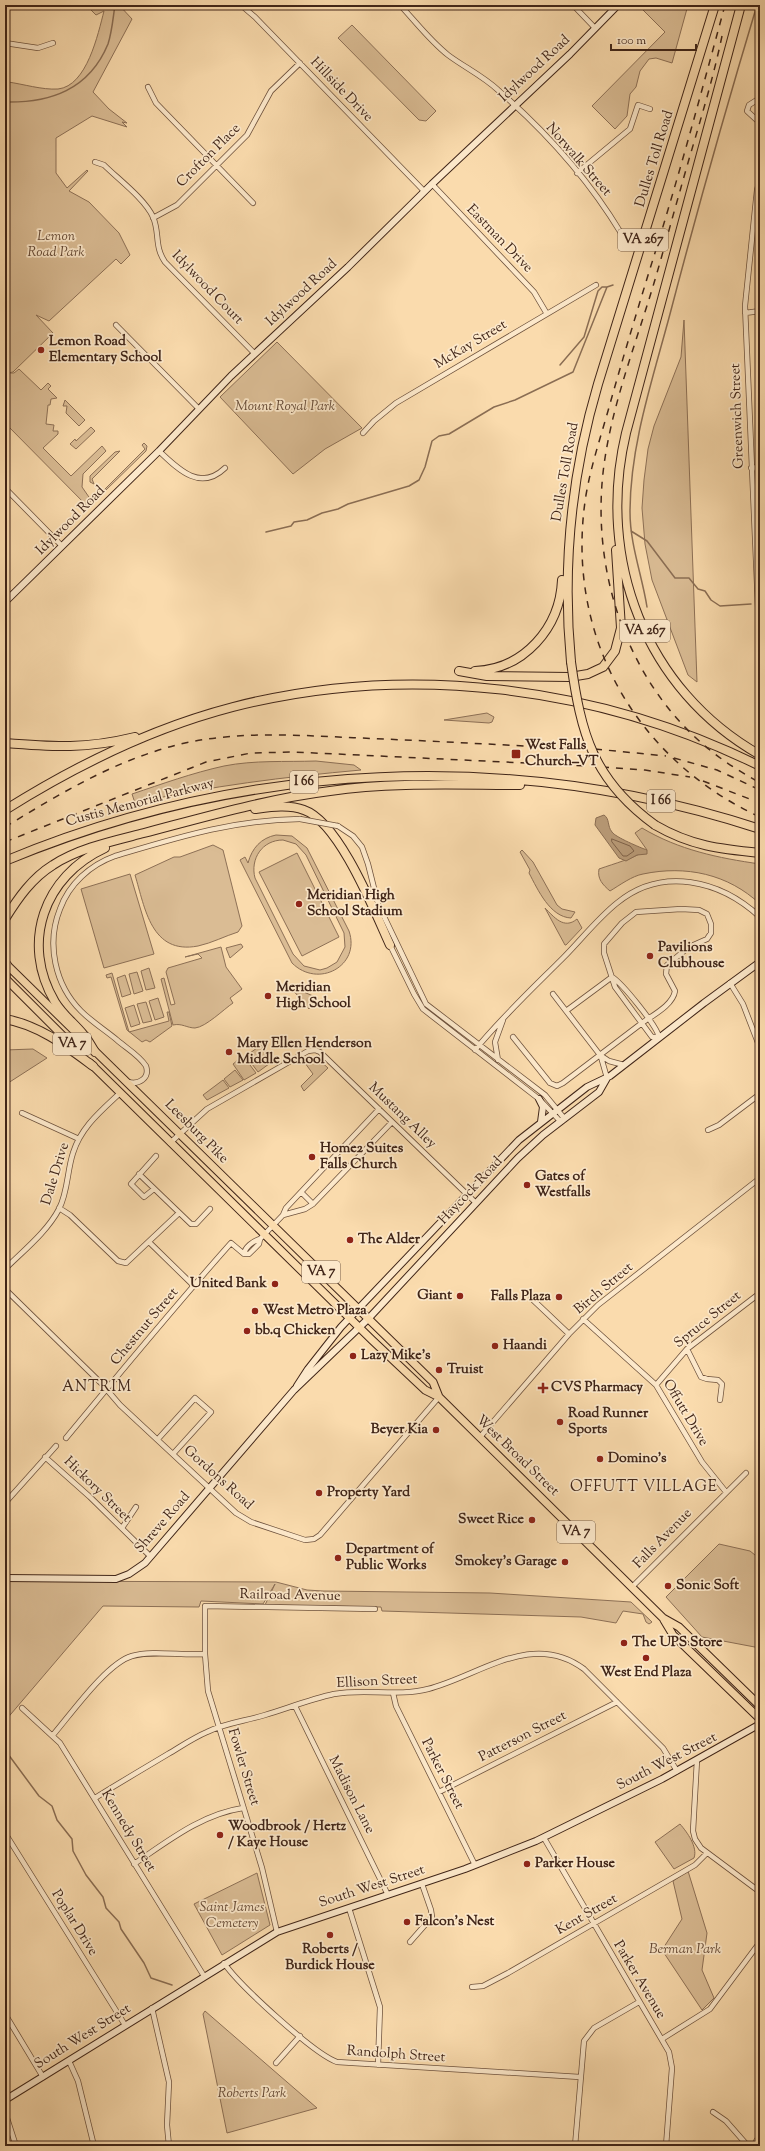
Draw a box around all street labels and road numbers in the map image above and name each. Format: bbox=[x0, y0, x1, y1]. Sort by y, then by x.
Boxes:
street label: Idylwood Road bbox=[495, 31, 575, 107]
street label: Hillside Drive bbox=[305, 53, 377, 127]
street label: Dulles Toll Road bbox=[631, 108, 679, 210]
street label: Crofton Place bbox=[172, 119, 246, 193]
street label: Norwalk Street bbox=[540, 119, 616, 201]
street label: Eastman Drive bbox=[461, 200, 537, 278]
road number: VA 267 bbox=[618, 229, 668, 251]
street label: Idylwood Court bbox=[166, 247, 248, 330]
street label: Idylwood Road bbox=[262, 255, 342, 331]
street label: McKay Street bbox=[431, 315, 511, 375]
street label: Greenwich Street bbox=[726, 363, 750, 469]
street label: Dulles Toll Road bbox=[547, 421, 585, 523]
street label: Idylwood Road bbox=[32, 482, 110, 560]
road number: VA 267 bbox=[620, 620, 670, 642]
road number: I 66 bbox=[290, 771, 318, 793]
street label: Custis Memorial Parkway bbox=[64, 774, 216, 832]
road number: I 66 bbox=[647, 790, 675, 812]
road number: VA 7 bbox=[53, 1033, 91, 1055]
street label: Mustang Alley bbox=[363, 1078, 441, 1154]
street label: Leesburg Pike bbox=[160, 1096, 232, 1168]
street label: Dale Drive bbox=[37, 1140, 75, 1208]
street label: Haycock Road bbox=[434, 1153, 508, 1229]
street label: Birch Street bbox=[570, 1258, 638, 1320]
road number: VA 7 bbox=[302, 1261, 340, 1283]
street label: Chestnut Street bbox=[106, 1284, 184, 1370]
street label: Spruce Street bbox=[670, 1286, 746, 1353]
street label: Offutt Drive bbox=[657, 1376, 713, 1450]
street label: West Broad Street bbox=[471, 1411, 563, 1501]
street label: Gordons Road bbox=[179, 1441, 257, 1515]
street label: Hickory Street bbox=[59, 1452, 136, 1528]
street label: Shreve Road bbox=[131, 1488, 195, 1558]
street label: Falls Avenue bbox=[629, 1504, 697, 1574]
road number: VA 7 bbox=[557, 1521, 595, 1543]
street label: Railroad Avenue bbox=[239, 1585, 341, 1607]
street label: Ellison Street bbox=[336, 1670, 418, 1694]
street label: Patterson Street bbox=[476, 1706, 570, 1768]
street label: Fowler Street bbox=[222, 1726, 264, 1808]
street label: South West Street bbox=[613, 1728, 721, 1796]
street label: Parker Street bbox=[416, 1735, 469, 1813]
street label: Madison Lane bbox=[323, 1753, 379, 1837]
street label: Kennedy Street bbox=[96, 1786, 161, 1876]
street label: South West Street bbox=[317, 1860, 428, 1914]
street label: Poplar Drive bbox=[46, 1886, 102, 1960]
street label: Kent Street bbox=[553, 1889, 622, 1941]
street label: Parker Avenue bbox=[608, 1937, 670, 2023]
street label: South West Street bbox=[31, 1999, 135, 2075]
street label: Randolph Street bbox=[346, 2042, 446, 2068]

